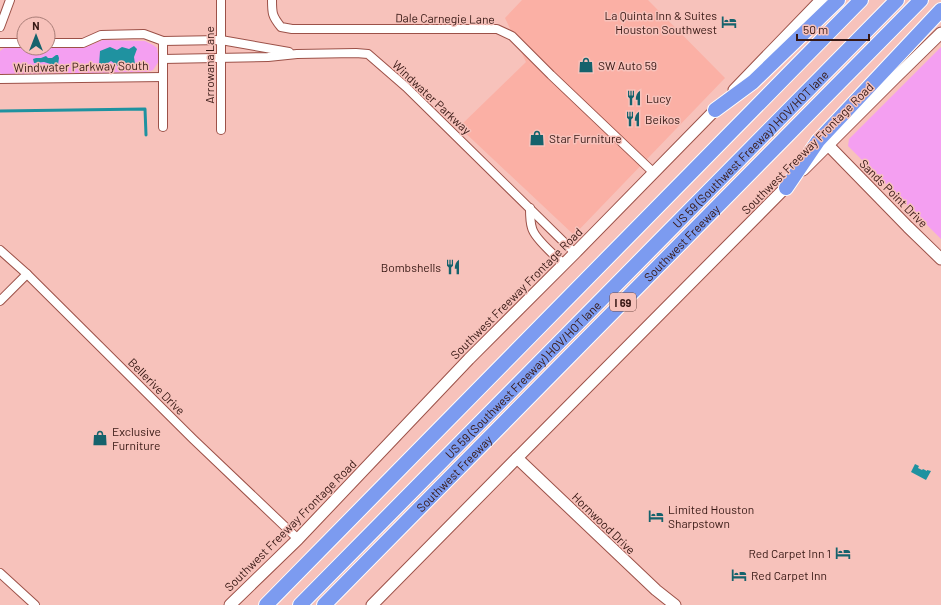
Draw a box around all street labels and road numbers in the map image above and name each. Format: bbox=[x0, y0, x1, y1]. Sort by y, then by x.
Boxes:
street label: Dale Carnegie Lane bbox=[395, 10, 495, 26]
street label: Arrowana Lane bbox=[202, 26, 216, 104]
street label: Windwater Parkway bbox=[390, 57, 474, 137]
street label: Windwater Parkway South bbox=[13, 58, 149, 74]
street label: US 59 (Southwest Freeway) HOV/HOT lane bbox=[670, 67, 831, 230]
street label: Southwest Freeway Frontage Road bbox=[738, 79, 876, 217]
street label: Sands Point Drive bbox=[857, 156, 931, 230]
street label: Southwest Freeway bbox=[641, 201, 723, 284]
street label: Southwest Freeway Frontage Road bbox=[447, 224, 585, 362]
road number: I 69 bbox=[610, 293, 636, 311]
street label: US 59 (Southwest Freeway) HOV/HOT lane bbox=[442, 298, 603, 461]
street label: Bellerive Drive bbox=[126, 355, 188, 417]
street label: Southwest Freeway bbox=[413, 432, 495, 514]
street label: Southwest Freeway Frontage Road bbox=[221, 456, 359, 594]
street label: Hornwood Drive bbox=[570, 489, 638, 557]

